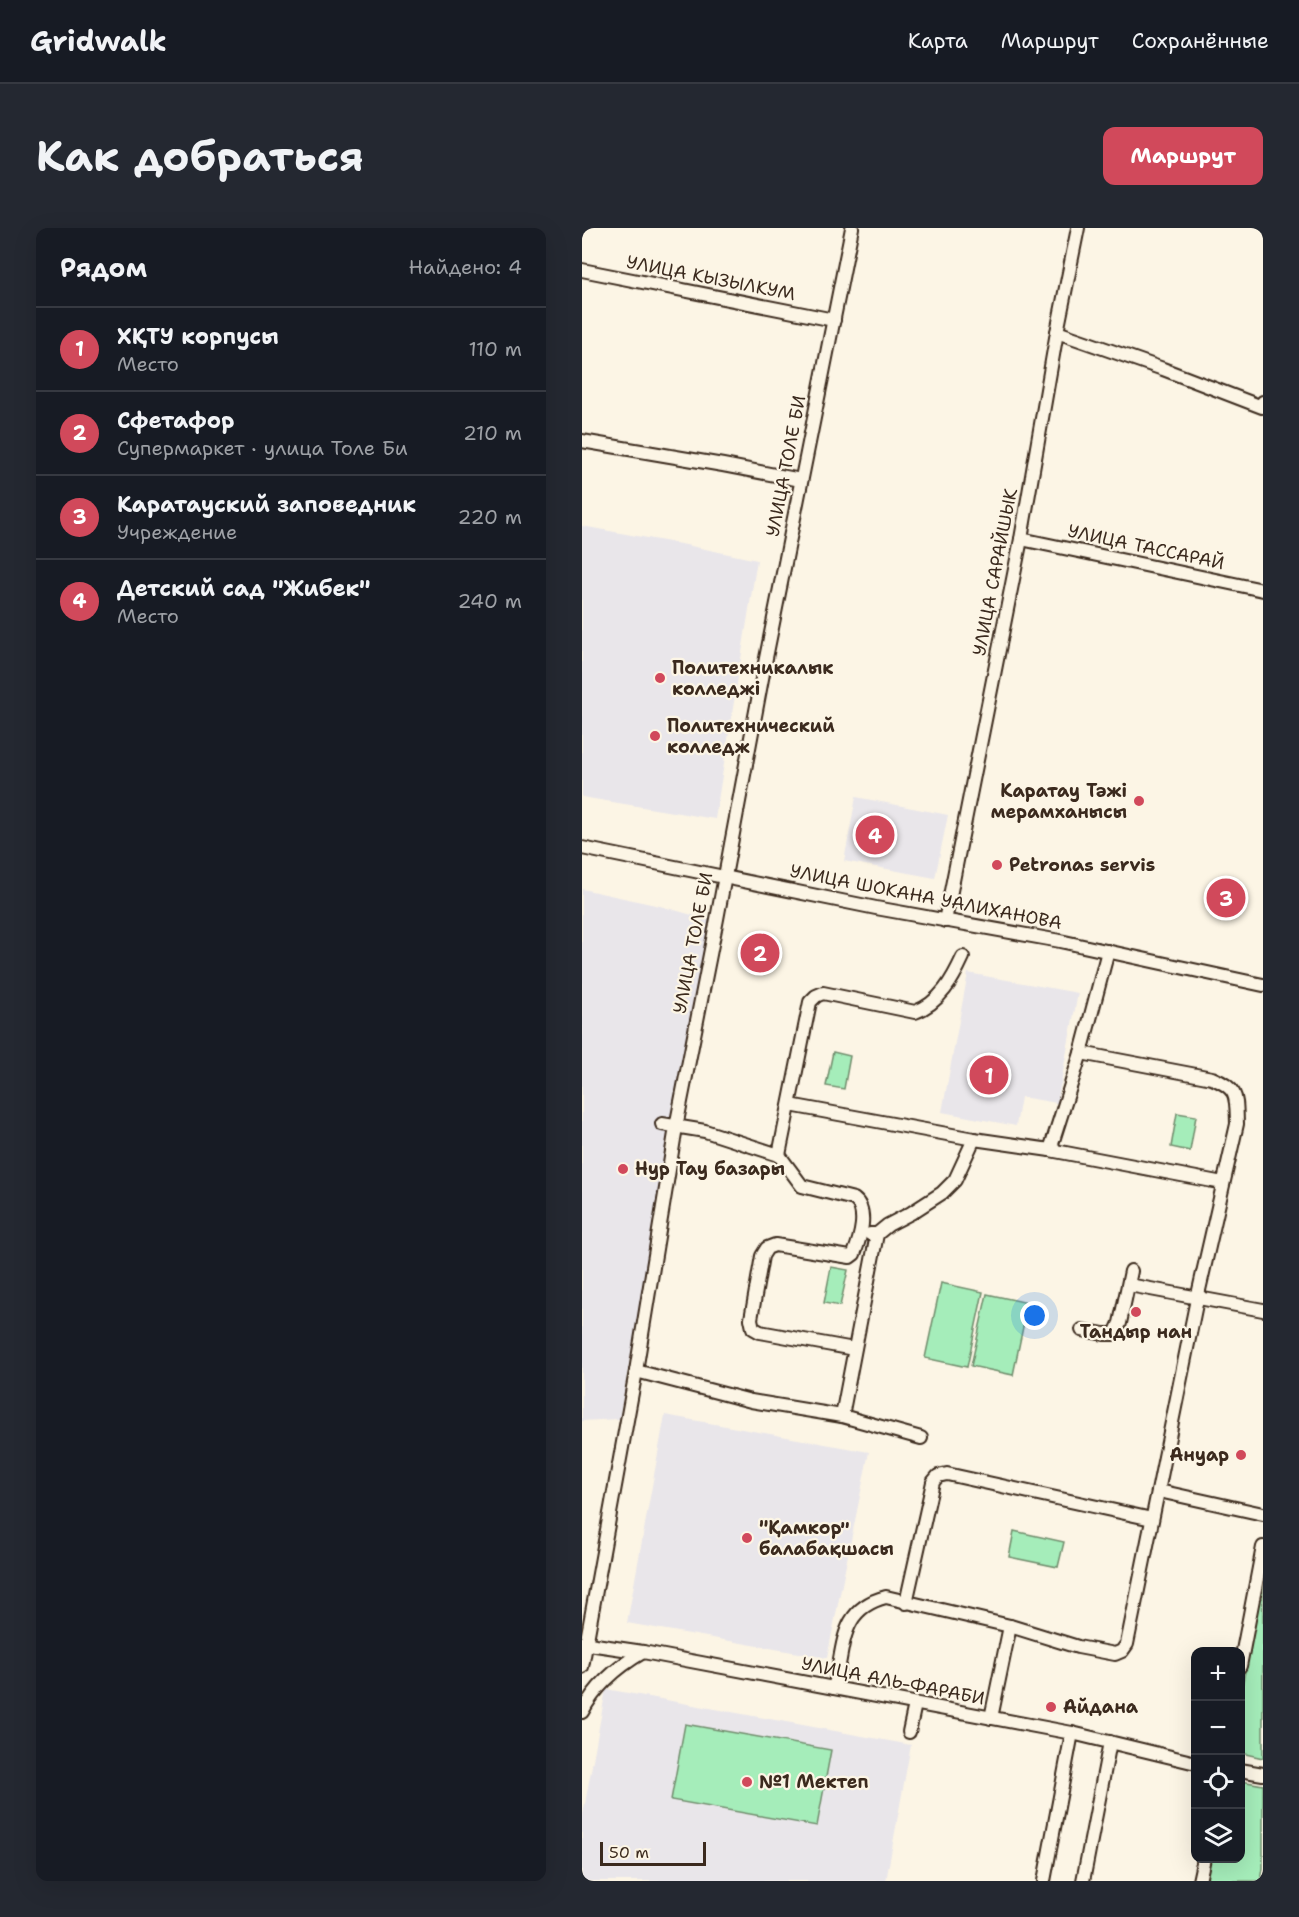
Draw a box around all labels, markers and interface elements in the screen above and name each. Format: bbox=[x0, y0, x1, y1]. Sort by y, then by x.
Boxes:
text: Gridwalk bbox=[30, 22, 167, 60]
text: Карта bbox=[908, 27, 968, 55]
text: Маршрут bbox=[1001, 27, 1099, 55]
text: Сохранённые bbox=[1132, 27, 1269, 55]
button: Маршрут bbox=[1103, 127, 1263, 185]
text: Как добраться bbox=[36, 128, 364, 184]
text: Рядом bbox=[60, 250, 147, 285]
street label: УЛИЦА КЫЗЫЛКУМ bbox=[624, 250, 798, 306]
text: Найдено: 4 bbox=[409, 254, 522, 280]
text: ХҚТУ корпусы bbox=[117, 322, 279, 351]
text: 1 bbox=[75, 336, 84, 362]
text: 110 m bbox=[468, 336, 522, 362]
text: Место bbox=[117, 351, 179, 377]
street label: УЛИЦА ТОЛЕ БИ bbox=[761, 393, 811, 539]
text: Сфетафор bbox=[117, 406, 234, 435]
text: 2 bbox=[73, 420, 87, 446]
text: 210 m bbox=[463, 420, 522, 446]
text: Супермаркет · улица Толе Би bbox=[117, 435, 408, 461]
street label: УЛИЦА САРАЙШЫК bbox=[967, 486, 1023, 658]
text: Каратауский заповедник bbox=[117, 490, 416, 519]
text: 3 bbox=[73, 504, 87, 530]
text: 220 m bbox=[458, 504, 522, 530]
text: Учреждение bbox=[117, 519, 237, 545]
street label: УЛИЦА ТАССАРАЙ bbox=[1065, 519, 1227, 575]
text: Детский сад "Жибек" bbox=[117, 574, 371, 603]
text: 4 bbox=[73, 588, 87, 614]
text: 240 m bbox=[457, 588, 522, 614]
text: Место bbox=[117, 603, 179, 629]
place label: Политехникалык колледжі bbox=[672, 656, 834, 701]
marker: Политехникалык колледжі bbox=[653, 671, 667, 685]
place label: Политехнический колледж bbox=[667, 714, 835, 759]
marker: Политехнический колледж bbox=[648, 729, 662, 743]
place label: Каратау Тәжі мерамханысы bbox=[990, 779, 1127, 824]
marker: Каратау Тәжі мерамханысы bbox=[1132, 794, 1146, 808]
pin: 4 bbox=[856, 812, 894, 858]
place label: Petronas servis bbox=[1009, 853, 1155, 877]
marker: Petronas servis bbox=[990, 858, 1004, 872]
street label: УЛИЦА ШОКАНА УАЛИХАНОВА bbox=[788, 859, 1064, 935]
street label: УЛИЦА ТОЛЕ БИ bbox=[668, 870, 718, 1016]
pin: 3 bbox=[1206, 876, 1246, 920]
pin: 2 bbox=[740, 930, 780, 976]
pin: 1 bbox=[970, 1052, 1008, 1098]
place label: Нур Тау базары bbox=[635, 1157, 785, 1181]
marker: Нур Тау базары bbox=[616, 1162, 630, 1176]
your location bbox=[1020, 1301, 1049, 1330]
marker: Тандыр нан bbox=[1129, 1305, 1143, 1319]
place label: Тандыр нан bbox=[1080, 1320, 1192, 1344]
place label: Ануар bbox=[1170, 1443, 1229, 1467]
marker: Ануар bbox=[1234, 1448, 1248, 1462]
place label: "Қамкор" балабақшасы bbox=[759, 1516, 894, 1561]
marker: "Қамкор" балабақшасы bbox=[740, 1531, 754, 1545]
map controls bbox=[1191, 1647, 1245, 1863]
button: + bbox=[1191, 1647, 1245, 1701]
street label: УЛИЦА АЛЬ-ФАРАБИ bbox=[799, 1651, 987, 1711]
place label: Айдана bbox=[1063, 1695, 1139, 1719]
marker: Айдана bbox=[1044, 1700, 1058, 1714]
button: − bbox=[1191, 1701, 1245, 1755]
button: locate bbox=[1191, 1755, 1245, 1809]
place label: №1 Мектеп bbox=[759, 1770, 869, 1794]
marker: №1 Мектеп bbox=[740, 1775, 754, 1789]
button: layers bbox=[1191, 1809, 1245, 1863]
scale bar bbox=[600, 1839, 706, 1866]
text: 50 m bbox=[609, 1842, 649, 1863]

